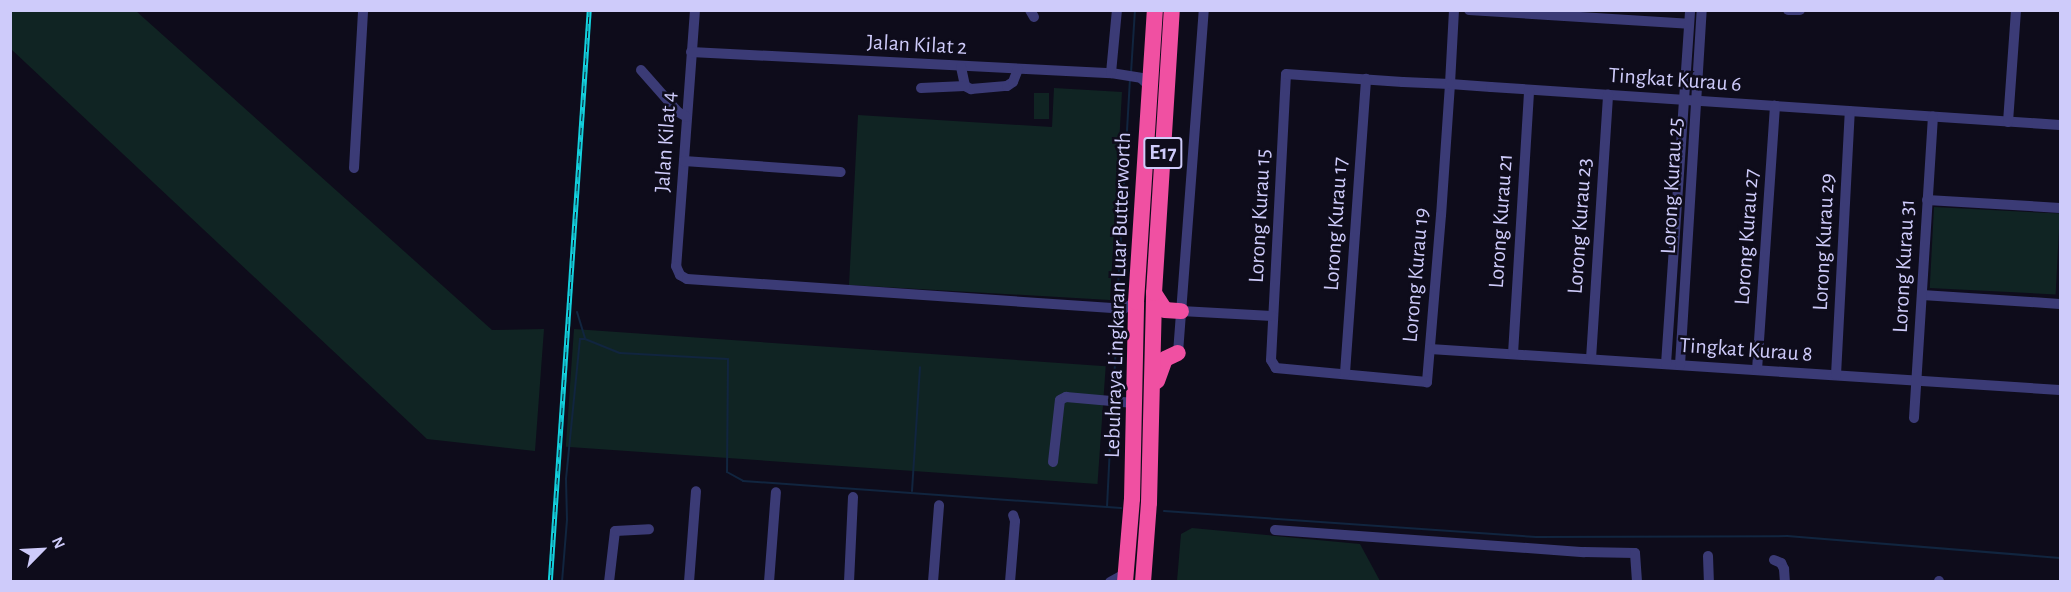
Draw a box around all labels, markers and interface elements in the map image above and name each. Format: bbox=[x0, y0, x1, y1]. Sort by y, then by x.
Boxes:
street label: Jalan Kilat 2 bbox=[866, 29, 968, 61]
street label: Tingkat Kurau 6 bbox=[1607, 62, 1743, 98]
street label: Jalan Kilat 4 bbox=[649, 91, 683, 193]
street label: Lorong Kurau 25 bbox=[1655, 117, 1689, 255]
street label: Lebuhraya Lingkaran Luar Butterworth bbox=[1099, 132, 1137, 458]
road number: E17 bbox=[1142, 135, 1184, 171]
street label: Lorong Kurau 15 bbox=[1243, 148, 1277, 284]
street label: Lorong Kurau 21 bbox=[1483, 153, 1519, 289]
street label: Lorong Kurau 17 bbox=[1318, 156, 1354, 292]
street label: Lorong Kurau 23 bbox=[1562, 157, 1598, 295]
street label: Lorong Kurau 27 bbox=[1729, 168, 1765, 306]
street label: Lorong Kurau 29 bbox=[1807, 173, 1841, 311]
street label: Lorong Kurau 31 bbox=[1887, 198, 1921, 334]
street label: Lorong Kurau 19 bbox=[1397, 206, 1435, 344]
street label: Tingkat Kurau 8 bbox=[1678, 332, 1814, 368]
north arrow bbox=[12, 520, 72, 580]
text: N bbox=[49, 534, 68, 551]

